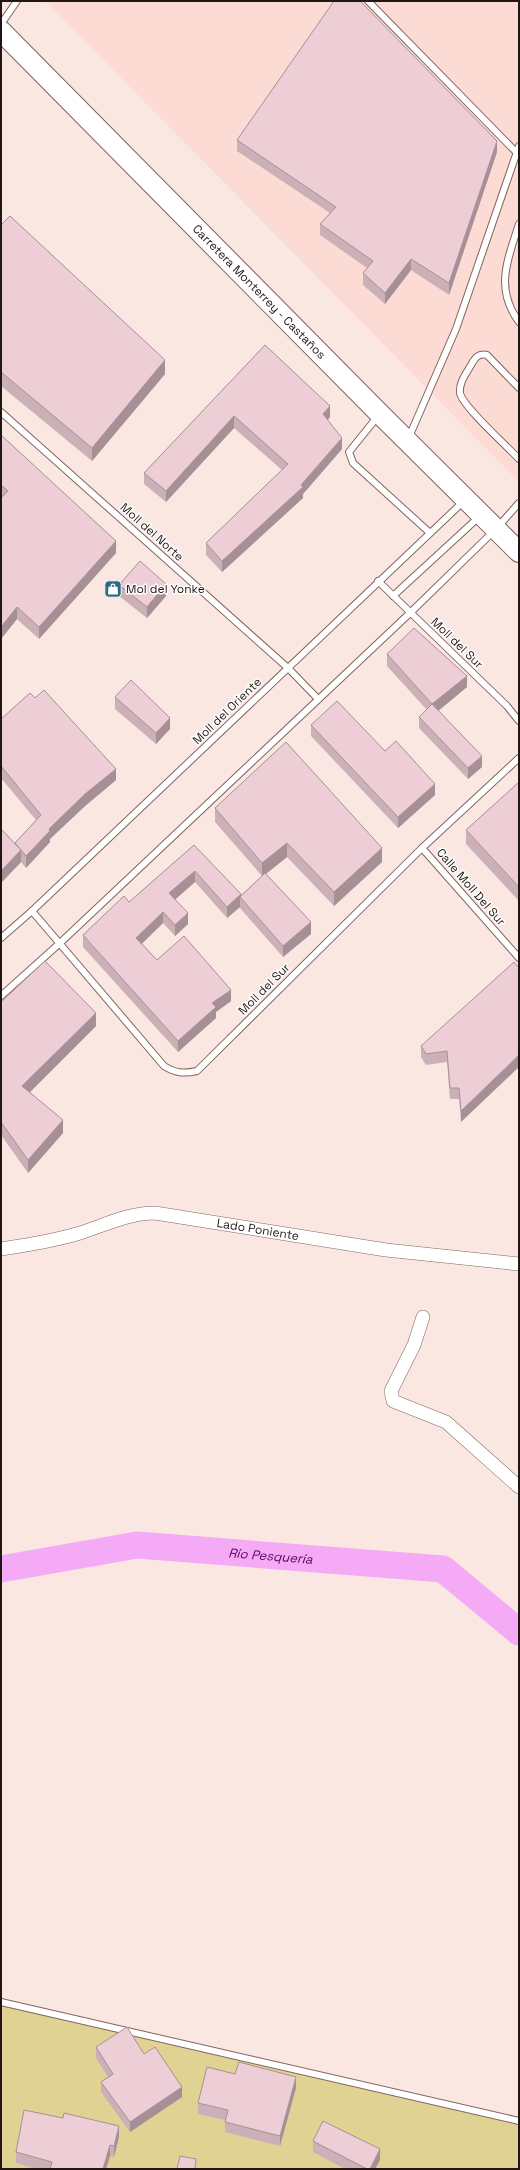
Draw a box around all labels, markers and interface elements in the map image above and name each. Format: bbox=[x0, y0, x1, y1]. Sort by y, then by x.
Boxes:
street label: Carretera Monterrey - Castaños bbox=[189, 221, 329, 363]
street label: Moll del Norte bbox=[117, 499, 187, 565]
shop icon: Mol del Yonke bbox=[103, 579, 123, 599]
place label: Mol del Yonke bbox=[126, 581, 205, 597]
street label: Moll del Sur bbox=[427, 614, 487, 672]
street label: Moll del Oriente bbox=[189, 674, 265, 748]
street label: Calle Moll Del Sur bbox=[433, 845, 509, 929]
street label: Moll del Sur bbox=[235, 959, 294, 1018]
street label: Lado Poniente bbox=[216, 1215, 300, 1244]
water label: Río Pesquería bbox=[228, 1544, 314, 1568]

